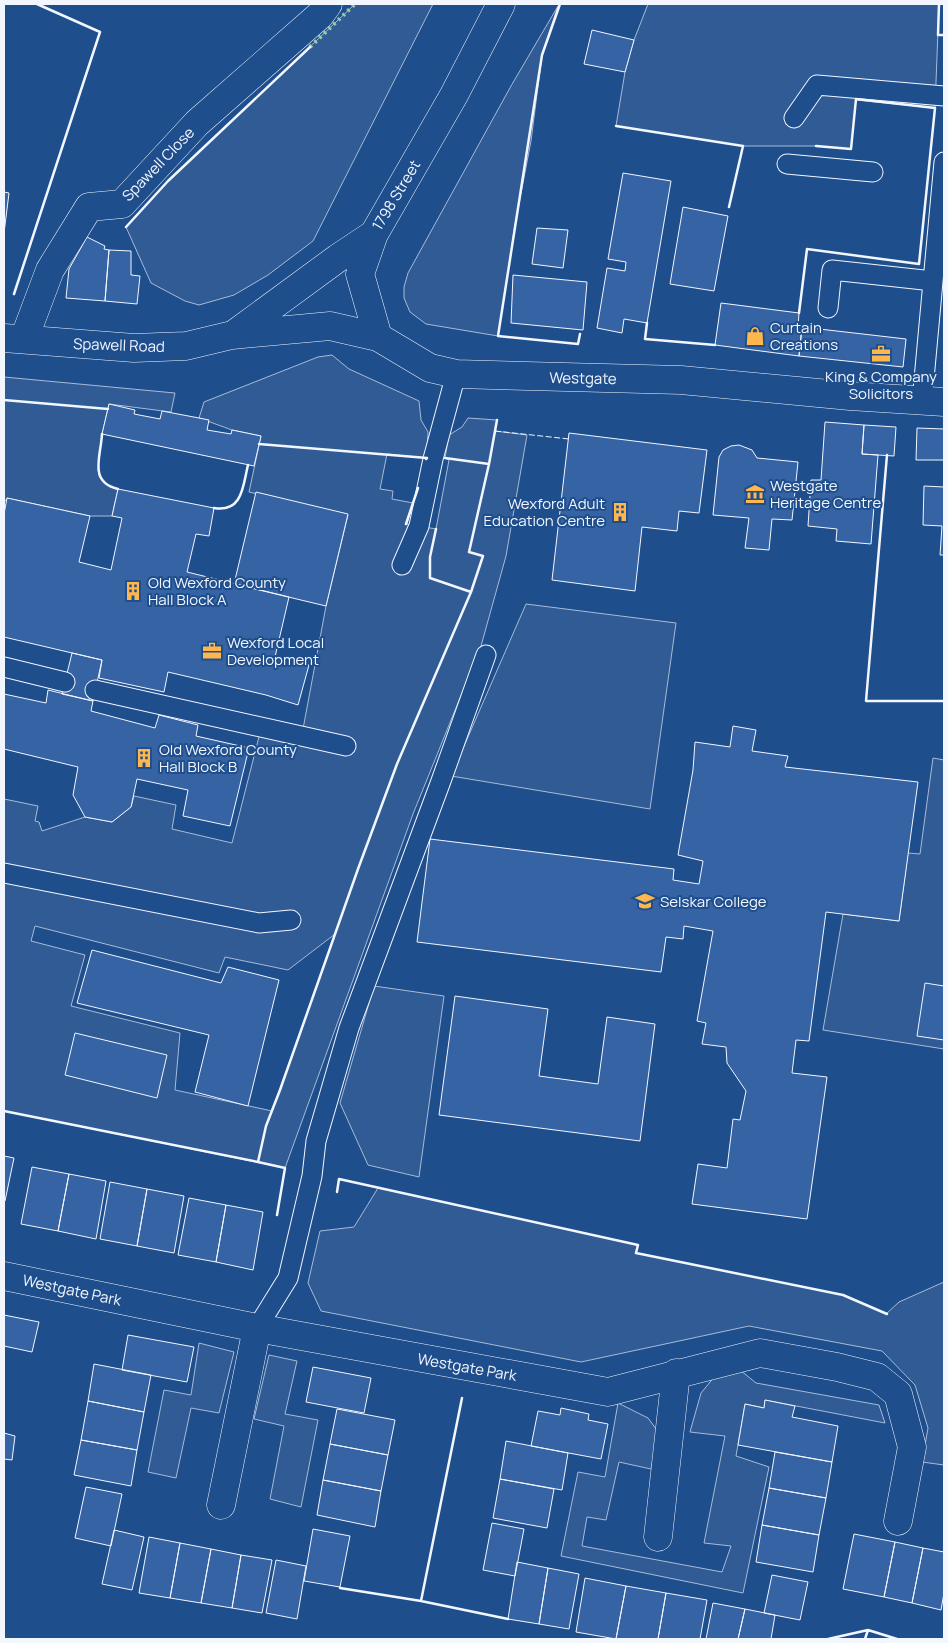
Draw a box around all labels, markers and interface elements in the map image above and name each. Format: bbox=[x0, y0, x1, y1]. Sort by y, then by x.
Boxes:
street label: Spawell Close bbox=[117, 122, 199, 206]
street label: 1798 Street bbox=[367, 156, 425, 234]
place label: Curtain Creations bbox=[770, 317, 838, 355]
shop icon: Curtain Creations bbox=[744, 325, 766, 347]
street label: Spawell Road bbox=[73, 333, 165, 357]
office icon: King & Company Solicitors bbox=[870, 343, 892, 365]
place label: King & Company Solicitors bbox=[825, 366, 937, 404]
street label: Westgate bbox=[549, 367, 617, 389]
place label: Westgate Heritage Centre bbox=[770, 475, 881, 513]
museum icon: Westgate Heritage Centre bbox=[744, 483, 766, 505]
place label: Wexford Adult Education Centre bbox=[484, 493, 605, 531]
building icon: Wexford Adult Education Centre bbox=[609, 501, 631, 523]
place label: Old Wexford County Hall Block A bbox=[148, 572, 286, 610]
building icon: Old Wexford County Hall Block A bbox=[122, 580, 144, 602]
place label: Wexford Local Development bbox=[227, 632, 324, 670]
office icon: Wexford Local Development bbox=[201, 640, 223, 662]
place label: Old Wexford County Hall Block B bbox=[159, 739, 297, 777]
building icon: Old Wexford County Hall Block B bbox=[133, 747, 155, 769]
school or university icon: Selskar College bbox=[634, 890, 656, 912]
place label: Selskar College bbox=[660, 891, 767, 912]
street label: Westgate Park bbox=[21, 1269, 124, 1311]
street label: Westgate Park bbox=[416, 1348, 519, 1386]

